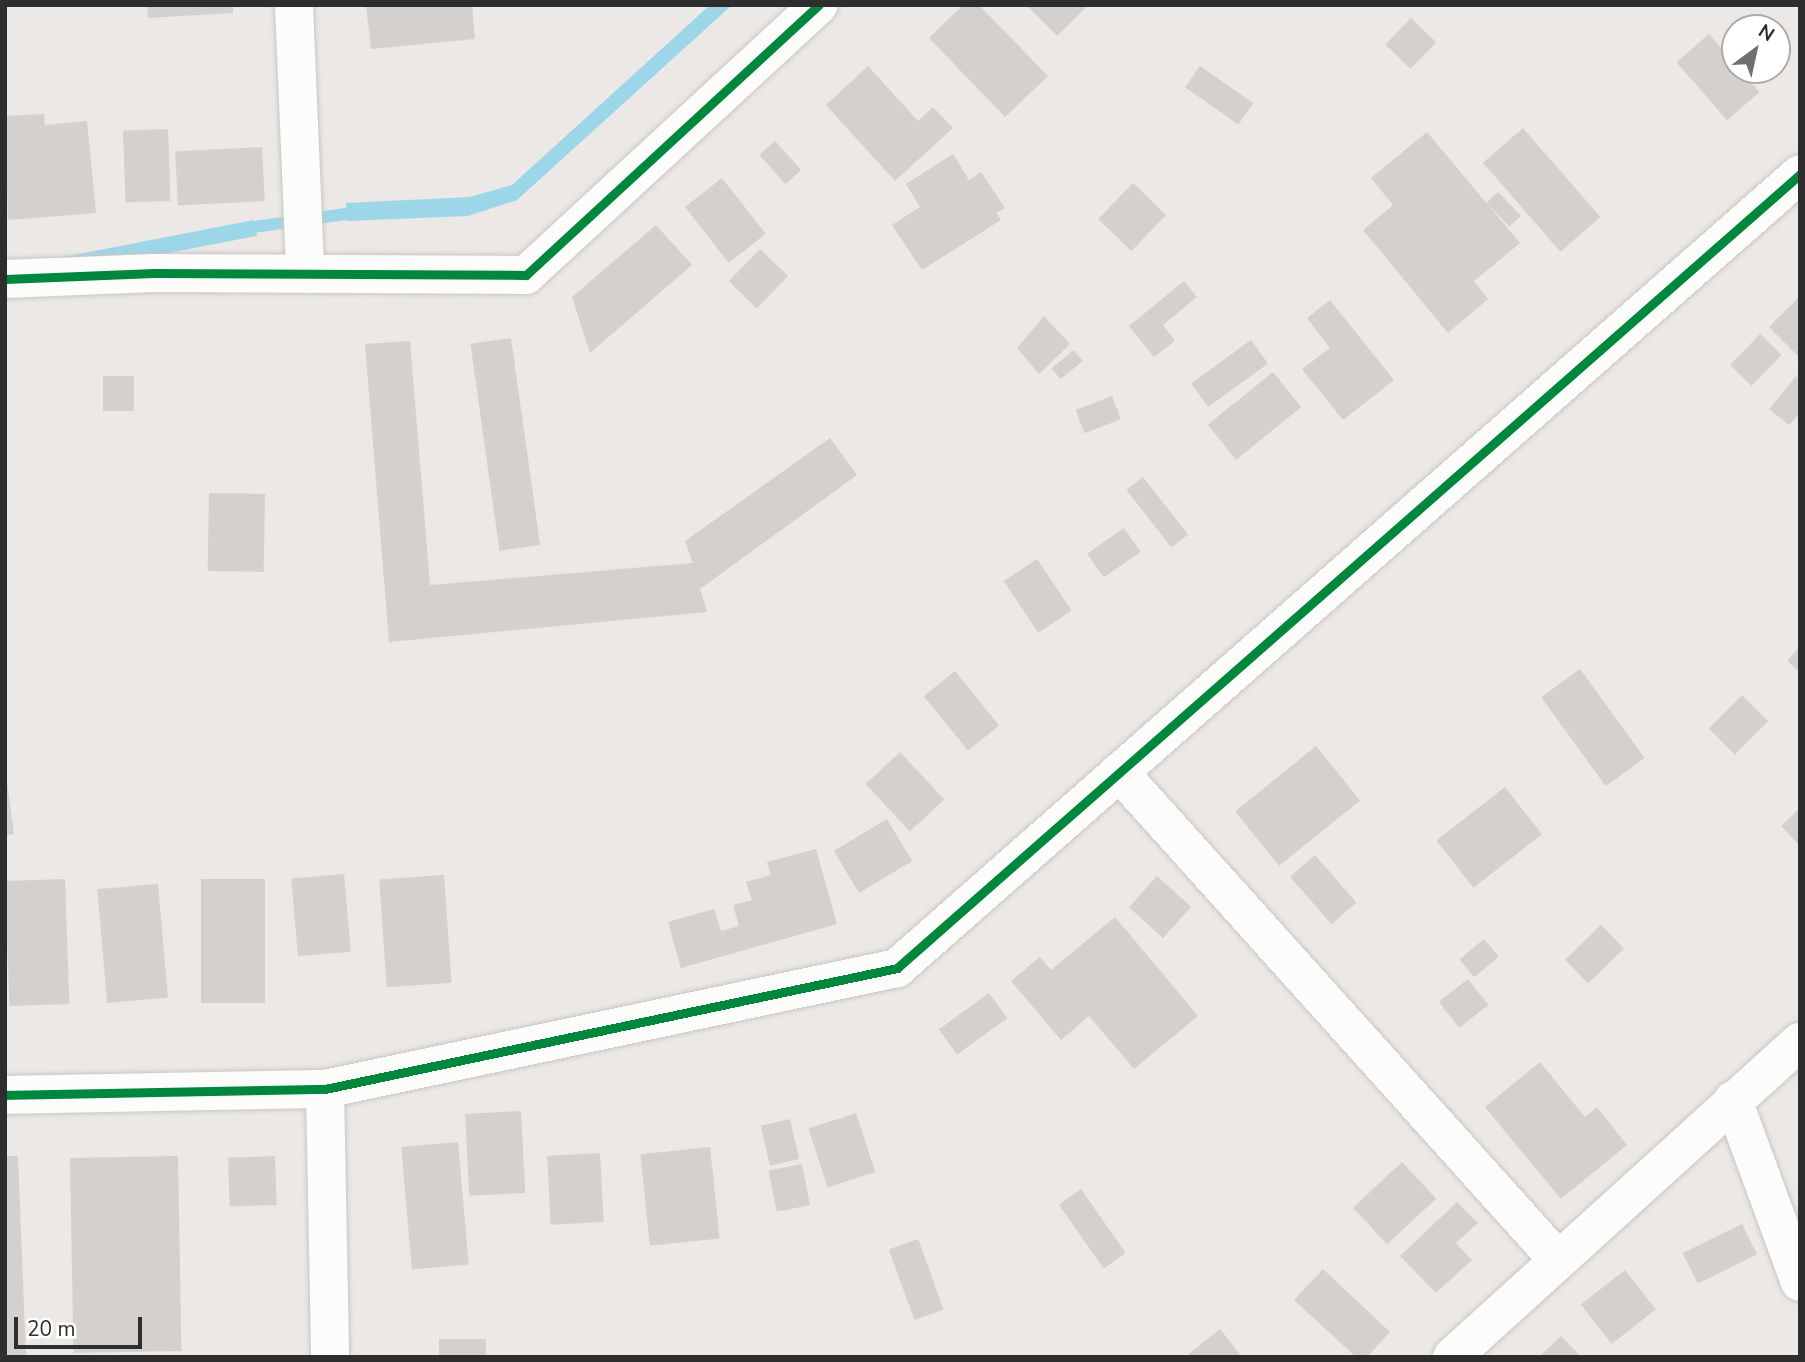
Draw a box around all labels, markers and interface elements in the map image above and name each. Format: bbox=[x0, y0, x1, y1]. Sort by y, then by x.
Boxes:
north arrow bbox=[1721, 14, 1791, 84]
text: N bbox=[1753, 18, 1779, 48]
scale bar bbox=[18, 1302, 145, 1346]
text: 20 m bbox=[27, 1315, 76, 1343]

